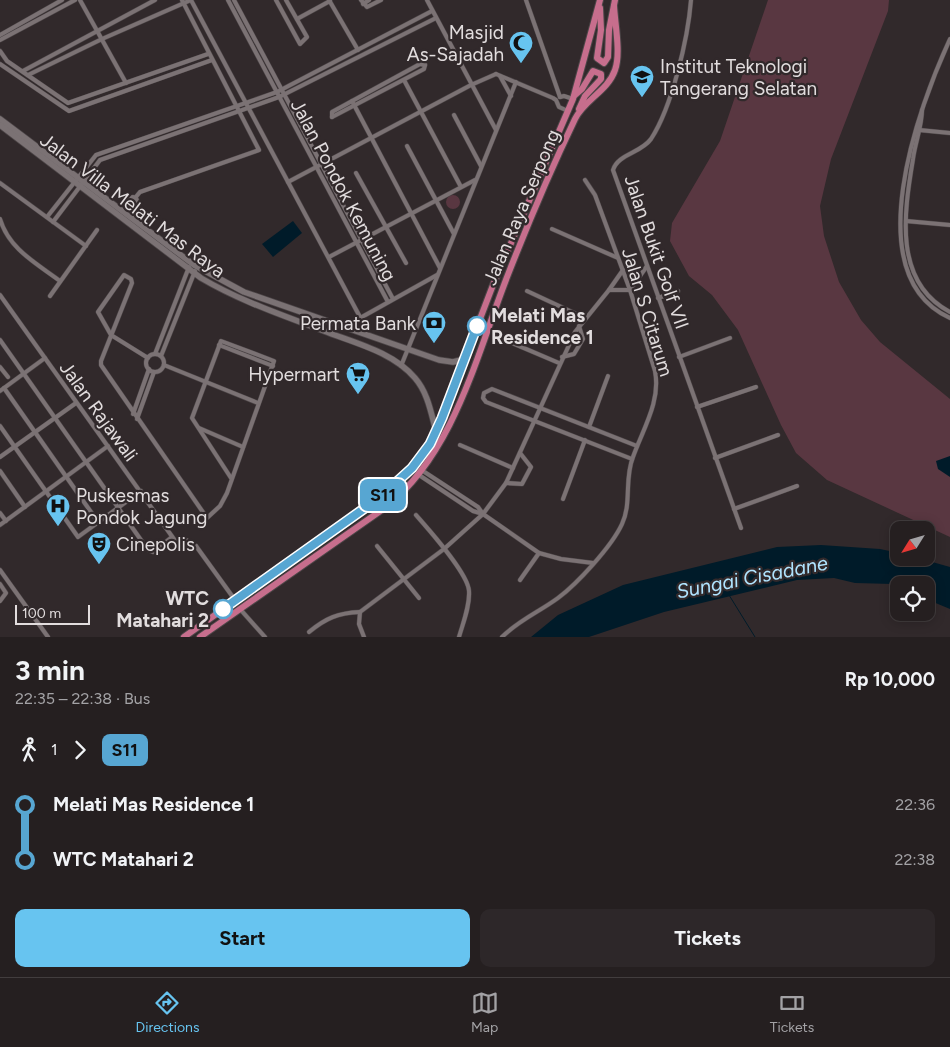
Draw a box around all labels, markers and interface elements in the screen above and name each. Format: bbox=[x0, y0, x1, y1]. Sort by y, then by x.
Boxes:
place label: Masjid As-Sajadah bbox=[407, 21, 504, 66]
mosque icon: Masjid As-Sajadah bbox=[508, 30, 534, 64]
place label: Institut Teknologi Tangerang Selatan bbox=[660, 55, 817, 100]
school or university icon: Institut Teknologi Tangerang Selatan bbox=[629, 64, 655, 98]
street label: Jalan Pondok Kemuning bbox=[286, 95, 401, 285]
street label: Jalan Raya Serpong bbox=[478, 126, 565, 288]
street label: Jalan Villa Melati Mas Raya bbox=[36, 128, 230, 283]
street label: Jalan Bukit Golf VII bbox=[619, 172, 694, 332]
street label: Jalan S Citarum bbox=[617, 245, 678, 379]
place label: Melati Mas Residence 1 bbox=[491, 304, 594, 349]
bank icon: Permata Bank bbox=[421, 310, 447, 344]
place label: Permata Bank bbox=[300, 312, 417, 335]
marker: Melati Mas Residence 1 bbox=[467, 316, 487, 336]
street label: Jalan Rajawali bbox=[55, 357, 143, 466]
supermarket icon: Hypermart bbox=[345, 361, 371, 395]
place label: Hypermart bbox=[248, 363, 340, 386]
line badge: S11 bbox=[354, 479, 412, 511]
place label: Puskesmas Pondok Jagung bbox=[76, 484, 207, 529]
text: S11 bbox=[370, 484, 396, 506]
hospital icon: Puskesmas Pondok Jagung bbox=[45, 493, 71, 527]
north arrow bbox=[890, 521, 935, 566]
map controls bbox=[890, 521, 935, 621]
theatre icon: Cinepolis bbox=[86, 531, 112, 565]
place label: Cinepolis bbox=[116, 533, 195, 556]
water label: Sungai Cisadane bbox=[674, 551, 830, 603]
button: locate bbox=[890, 576, 935, 621]
place label: WTC Matahari 2 bbox=[116, 587, 209, 632]
marker: WTC Matahari 2 bbox=[213, 599, 233, 619]
scale bar bbox=[15, 602, 90, 625]
text: 100 m bbox=[22, 605, 61, 622]
text: 3 min bbox=[15, 653, 85, 687]
text: Rp 10,000 bbox=[845, 668, 935, 691]
text: 22:35 – 22:38 · Bus bbox=[15, 689, 150, 708]
icon: walk bbox=[15, 736, 43, 764]
icon: forward bbox=[66, 736, 94, 764]
text: S11 bbox=[112, 739, 138, 761]
text: 1 bbox=[51, 740, 58, 759]
text: Melati Mas Residence 1 bbox=[53, 793, 254, 816]
text: 22:36 bbox=[895, 795, 935, 814]
text: WTC Matahari 2 bbox=[53, 848, 194, 871]
text: 22:38 bbox=[895, 850, 935, 869]
button: Start bbox=[15, 909, 470, 967]
button: Tickets bbox=[480, 909, 935, 967]
tab: Directions bbox=[136, 989, 199, 1036]
tab: Map bbox=[471, 989, 499, 1036]
tab: Tickets bbox=[770, 989, 814, 1036]

